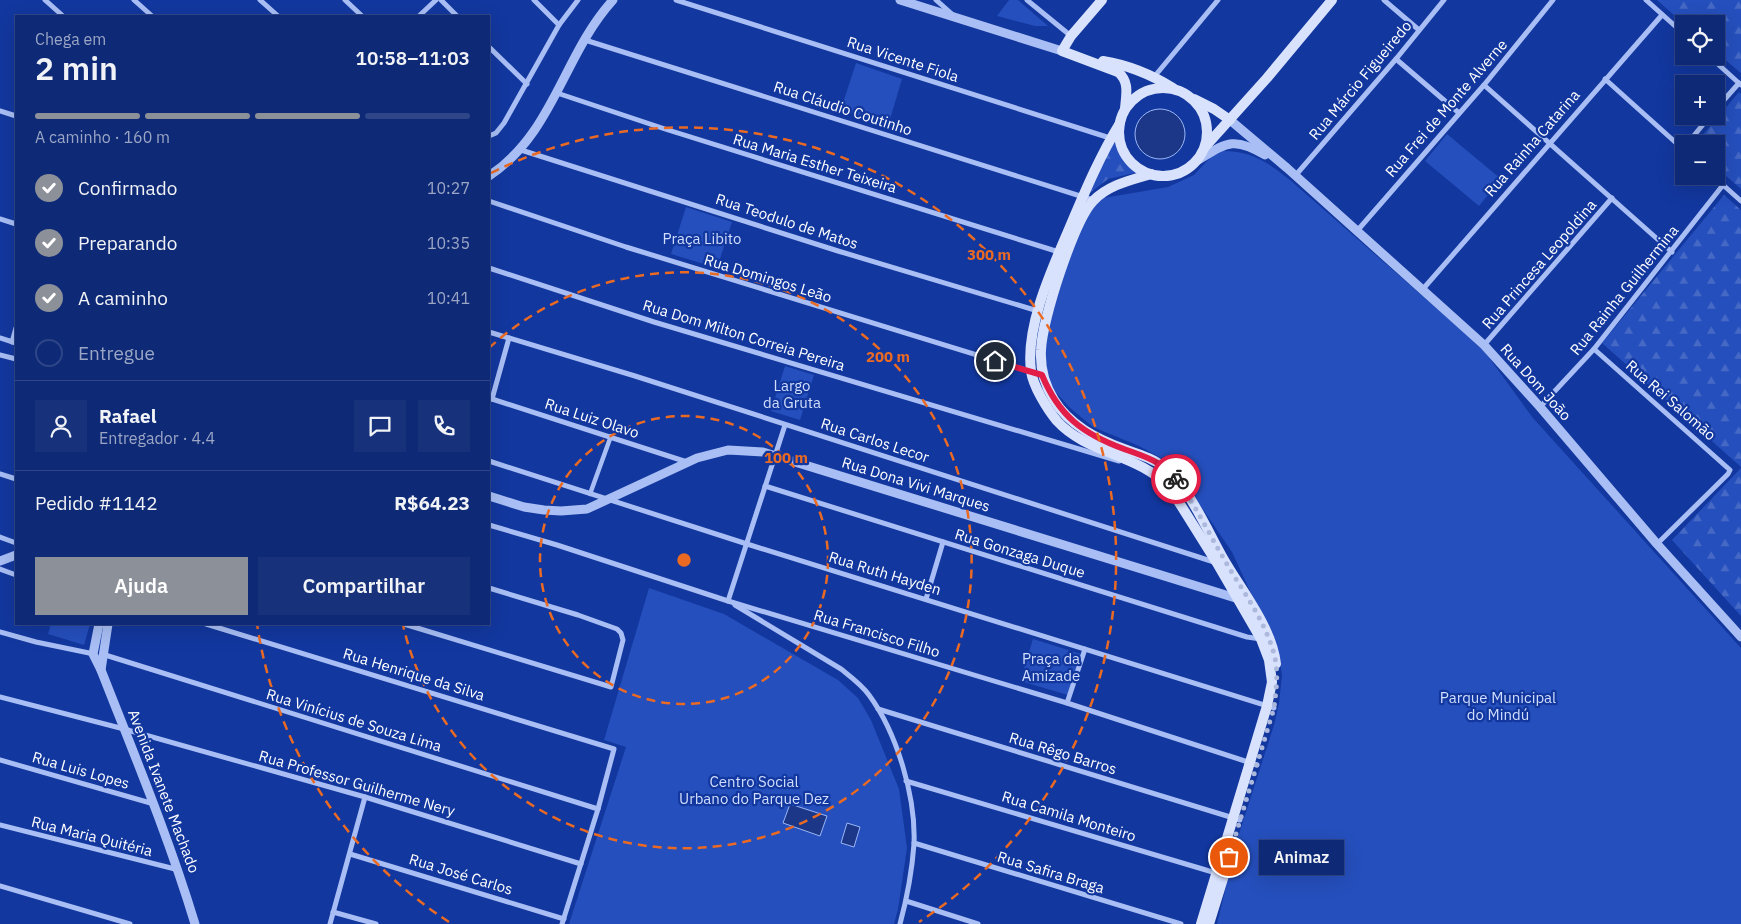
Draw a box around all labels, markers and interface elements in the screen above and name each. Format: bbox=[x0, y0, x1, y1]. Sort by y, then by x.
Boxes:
map controls bbox=[1675, 15, 1725, 185]
button: locate bbox=[1675, 15, 1725, 65]
street label: Rua Márcio Figueiredo bbox=[1305, 17, 1415, 143]
text: Chega em bbox=[35, 29, 106, 49]
street label: Rua Vicente Fiola bbox=[845, 32, 961, 86]
street label: Rua Frei de Monte Alverne bbox=[1381, 35, 1511, 181]
text: 10:58–11:03 bbox=[356, 46, 470, 70]
text: 2 min bbox=[35, 47, 118, 89]
button: + bbox=[1675, 75, 1725, 125]
street label: Rua Cláudio Coutinho bbox=[771, 77, 915, 139]
street label: Rua Rainha Catarina bbox=[1480, 86, 1584, 200]
text: A caminho · 160 m bbox=[35, 127, 170, 147]
street label: Rua Maria Esther Teixeira bbox=[731, 129, 899, 197]
button: − bbox=[1675, 135, 1725, 185]
icon: check bbox=[35, 174, 63, 202]
text: Confirmado bbox=[78, 176, 177, 200]
text: 10:27 bbox=[427, 178, 470, 198]
street label: Rua Teodulo de Matos bbox=[713, 189, 861, 253]
street label: Rua Princesa Leopoldina bbox=[1478, 195, 1600, 333]
street label: Rua Rainha Guilhermina bbox=[1566, 221, 1682, 359]
icon: check bbox=[35, 229, 63, 257]
park label: Praça Libito bbox=[663, 229, 741, 248]
text: Preparando bbox=[78, 231, 177, 255]
text: 10:35 bbox=[427, 233, 470, 253]
text: 300 m bbox=[967, 245, 1011, 264]
street label: Rua Domingos Leão bbox=[702, 250, 834, 306]
icon: check bbox=[35, 284, 63, 312]
text: A caminho bbox=[78, 286, 168, 310]
text: 10:41 bbox=[427, 288, 470, 308]
street label: Rua Dom Milton Correia Pereira bbox=[641, 295, 847, 375]
pin bbox=[974, 340, 1016, 382]
street label: Rua Dom João bbox=[1496, 340, 1576, 424]
text: Entregue bbox=[78, 341, 155, 365]
text: 200 m bbox=[866, 347, 910, 366]
icon: home bbox=[981, 347, 1009, 375]
street label: Rua Rei Salomão bbox=[1622, 356, 1720, 444]
park label: Largo da Gruta bbox=[763, 376, 821, 412]
street label: Rua Luiz Olavo bbox=[542, 394, 642, 442]
button: person bbox=[35, 400, 87, 452]
button: chat bbox=[354, 400, 406, 452]
button: phone bbox=[418, 400, 470, 452]
text: Rafael bbox=[99, 404, 157, 428]
street label: Rua Carlos Lecor bbox=[818, 414, 932, 467]
text: Entregador · 4.4 bbox=[99, 428, 215, 448]
text: 100 m bbox=[764, 448, 808, 467]
street label: Rua Dona Vivi Marques bbox=[840, 452, 992, 516]
courier bbox=[1151, 454, 1201, 504]
icon: bike bbox=[1162, 465, 1190, 493]
text: Pedido #1142 bbox=[35, 491, 158, 515]
text: R$64.23 bbox=[394, 491, 470, 515]
street label: Rua Gonzaga Duque bbox=[952, 524, 1088, 582]
street label: Rua Ruth Hayden bbox=[827, 547, 943, 599]
centre of rings bbox=[675, 551, 693, 569]
button: Ajuda bbox=[35, 557, 248, 615]
button: Compartilhar bbox=[258, 557, 470, 615]
street label: Rua Francisco Filho bbox=[812, 605, 942, 661]
street label: Rua Henrique da Silva bbox=[341, 643, 487, 705]
park label: Praça da Amizade bbox=[1022, 649, 1080, 685]
street label: Rua Vinícius de Souza Lima bbox=[264, 684, 444, 756]
park label: Parque Municipal do Mindú bbox=[1440, 688, 1556, 724]
street label: Avenida Ivanete Machado bbox=[124, 707, 204, 875]
street label: Rua Rêgo Barros bbox=[1007, 728, 1119, 778]
street label: Rua Professor Guilherme Nery bbox=[257, 746, 458, 820]
street label: Rua Luis Lopes bbox=[30, 747, 132, 793]
park label: Centro Social Urbano do Parque Dez bbox=[679, 772, 829, 808]
street label: Rua Camila Monteiro bbox=[999, 787, 1139, 845]
street label: Rua Maria Quitéria bbox=[29, 812, 155, 860]
pin bbox=[1208, 836, 1250, 878]
callout: Animaz bbox=[1259, 840, 1344, 874]
icon: bag bbox=[1215, 843, 1243, 871]
street label: Rua Safira Braga bbox=[995, 847, 1107, 897]
text: Animaz bbox=[1274, 847, 1329, 867]
street label: Rua José Carlos bbox=[407, 849, 515, 899]

